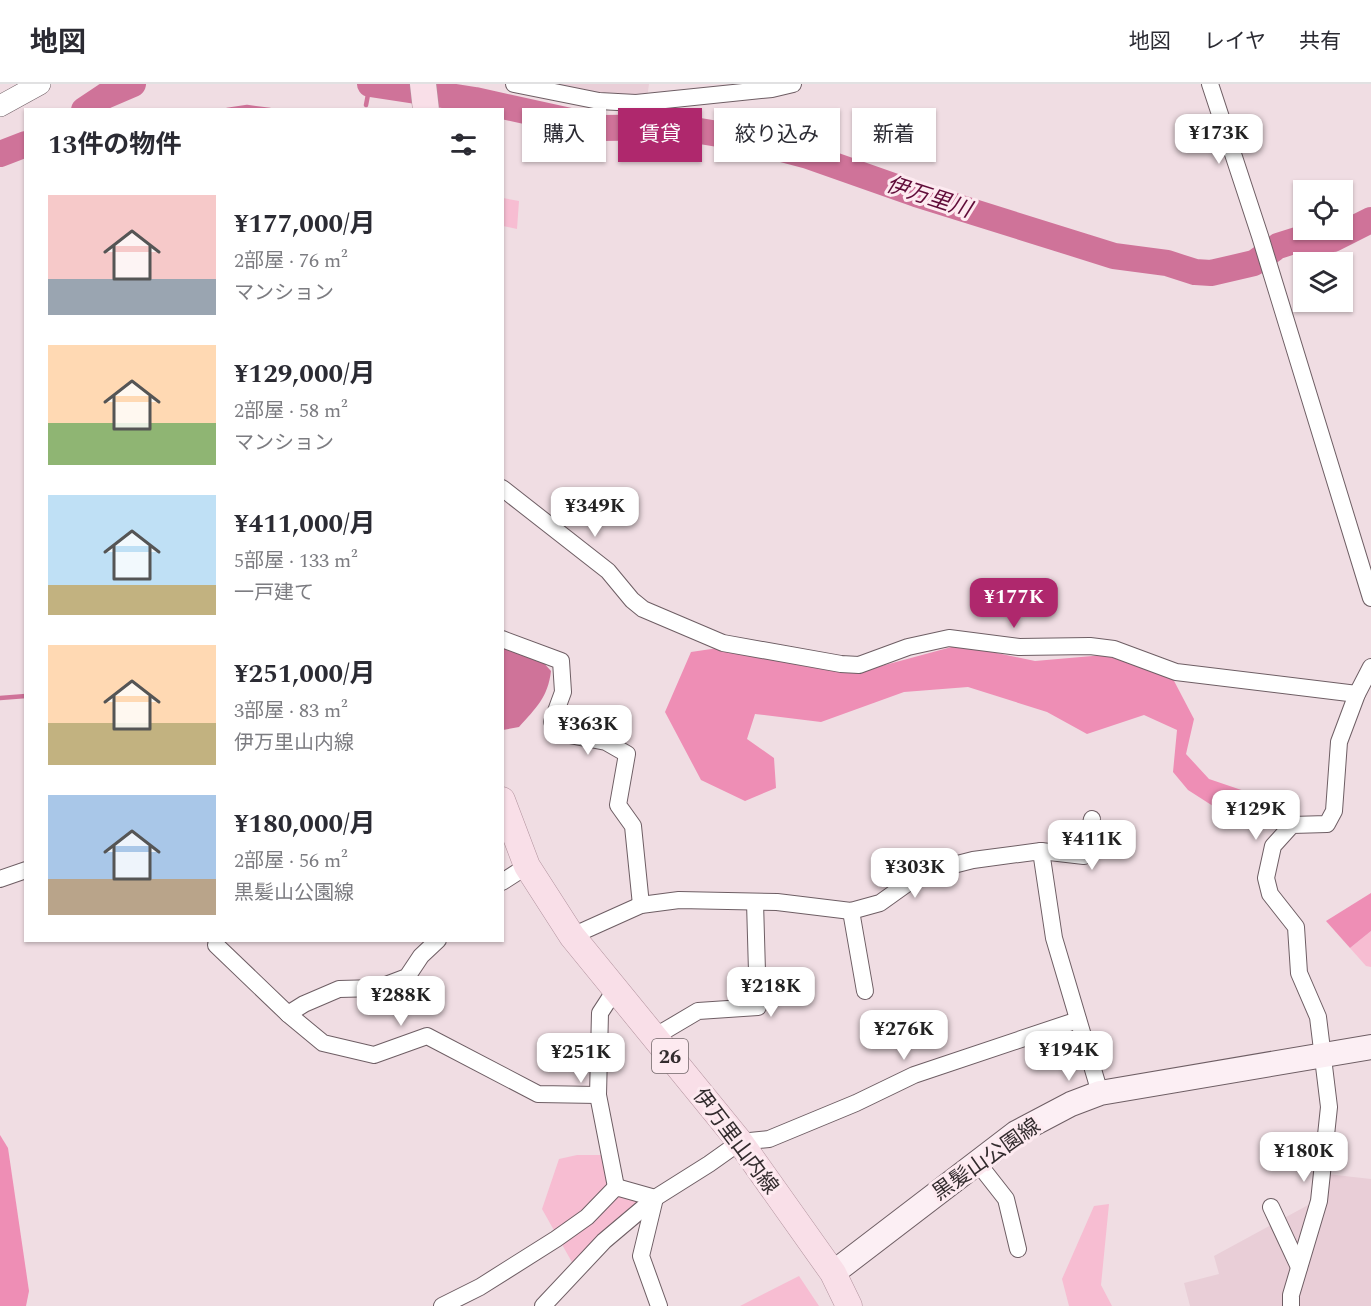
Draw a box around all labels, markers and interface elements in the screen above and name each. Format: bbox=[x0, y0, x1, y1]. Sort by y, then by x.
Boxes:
text: 地図 bbox=[30, 21, 86, 64]
text: 地図 bbox=[1129, 26, 1171, 58]
text: レイヤ bbox=[1204, 26, 1266, 58]
text: 共有 bbox=[1299, 26, 1341, 58]
chip: 購入 bbox=[522, 108, 606, 162]
chip: 賃貸 bbox=[618, 108, 702, 162]
chip: 絞り込み bbox=[714, 108, 840, 162]
chip: 新着 bbox=[852, 108, 936, 162]
pin: ¥173K bbox=[1177, 114, 1261, 165]
text: ¥173K bbox=[1189, 118, 1249, 148]
text: 13件の物件 bbox=[48, 125, 181, 165]
icon: filters bbox=[447, 128, 480, 161]
water label: 伊万里川 bbox=[882, 168, 977, 227]
map controls bbox=[1293, 180, 1353, 312]
button: locate bbox=[1293, 180, 1353, 240]
text: ¥177,000/月 bbox=[234, 204, 376, 244]
icon: home bbox=[96, 219, 168, 291]
text: 2部屋 · 76 m² bbox=[234, 246, 348, 276]
button: layers bbox=[1293, 252, 1353, 312]
text: マンション bbox=[234, 278, 334, 308]
text: ¥129,000/月 bbox=[234, 354, 376, 394]
icon: home bbox=[96, 369, 168, 441]
text: 2部屋 · 58 m² bbox=[234, 396, 348, 426]
text: マンション bbox=[234, 428, 334, 458]
pin: ¥349K bbox=[553, 487, 637, 538]
text: ¥349K bbox=[565, 491, 625, 521]
text: ¥411,000/月 bbox=[234, 504, 376, 544]
icon: home bbox=[96, 519, 168, 591]
text: 5部屋 · 133 m² bbox=[234, 546, 358, 576]
text: 一戸建て bbox=[234, 578, 314, 608]
pin: ¥177K bbox=[972, 578, 1056, 629]
text: ¥177K bbox=[984, 582, 1044, 612]
text: ¥251,000/月 bbox=[234, 654, 376, 694]
icon: home bbox=[96, 669, 168, 741]
text: 3部屋 · 83 m² bbox=[234, 696, 348, 726]
pin: ¥363K bbox=[546, 705, 630, 756]
text: ¥363K bbox=[558, 709, 618, 739]
text: 伊万里山内線 bbox=[234, 728, 354, 758]
pin: ¥129K bbox=[1214, 790, 1298, 841]
text: ¥129K bbox=[1226, 794, 1286, 824]
text: ¥180,000/月 bbox=[234, 804, 376, 844]
icon: home bbox=[96, 819, 168, 891]
pin: ¥411K bbox=[1050, 820, 1134, 871]
text: ¥411K bbox=[1062, 824, 1122, 854]
text: 2部屋 · 56 m² bbox=[234, 846, 348, 876]
pin: ¥303K bbox=[873, 848, 957, 899]
text: ¥303K bbox=[885, 852, 945, 882]
text: 黒髪山公園線 bbox=[234, 878, 354, 908]
pin: ¥218K bbox=[729, 967, 813, 1018]
text: ¥218K bbox=[741, 971, 801, 1001]
pin: ¥288K bbox=[359, 976, 443, 1027]
text: ¥288K bbox=[371, 980, 431, 1010]
pin: ¥276K bbox=[862, 1010, 946, 1061]
text: ¥276K bbox=[874, 1014, 934, 1044]
pin: ¥194K bbox=[1027, 1031, 1111, 1082]
pin: ¥251K bbox=[539, 1033, 623, 1084]
text: ¥194K bbox=[1039, 1035, 1099, 1065]
text: ¥251K bbox=[551, 1037, 611, 1067]
road number: 26 bbox=[652, 1039, 688, 1073]
street label: 伊万里山内線 bbox=[685, 1082, 786, 1202]
street label: 黒髪山公園線 bbox=[926, 1111, 1047, 1209]
pin: ¥180K bbox=[1262, 1132, 1346, 1183]
text: ¥180K bbox=[1274, 1136, 1334, 1166]

